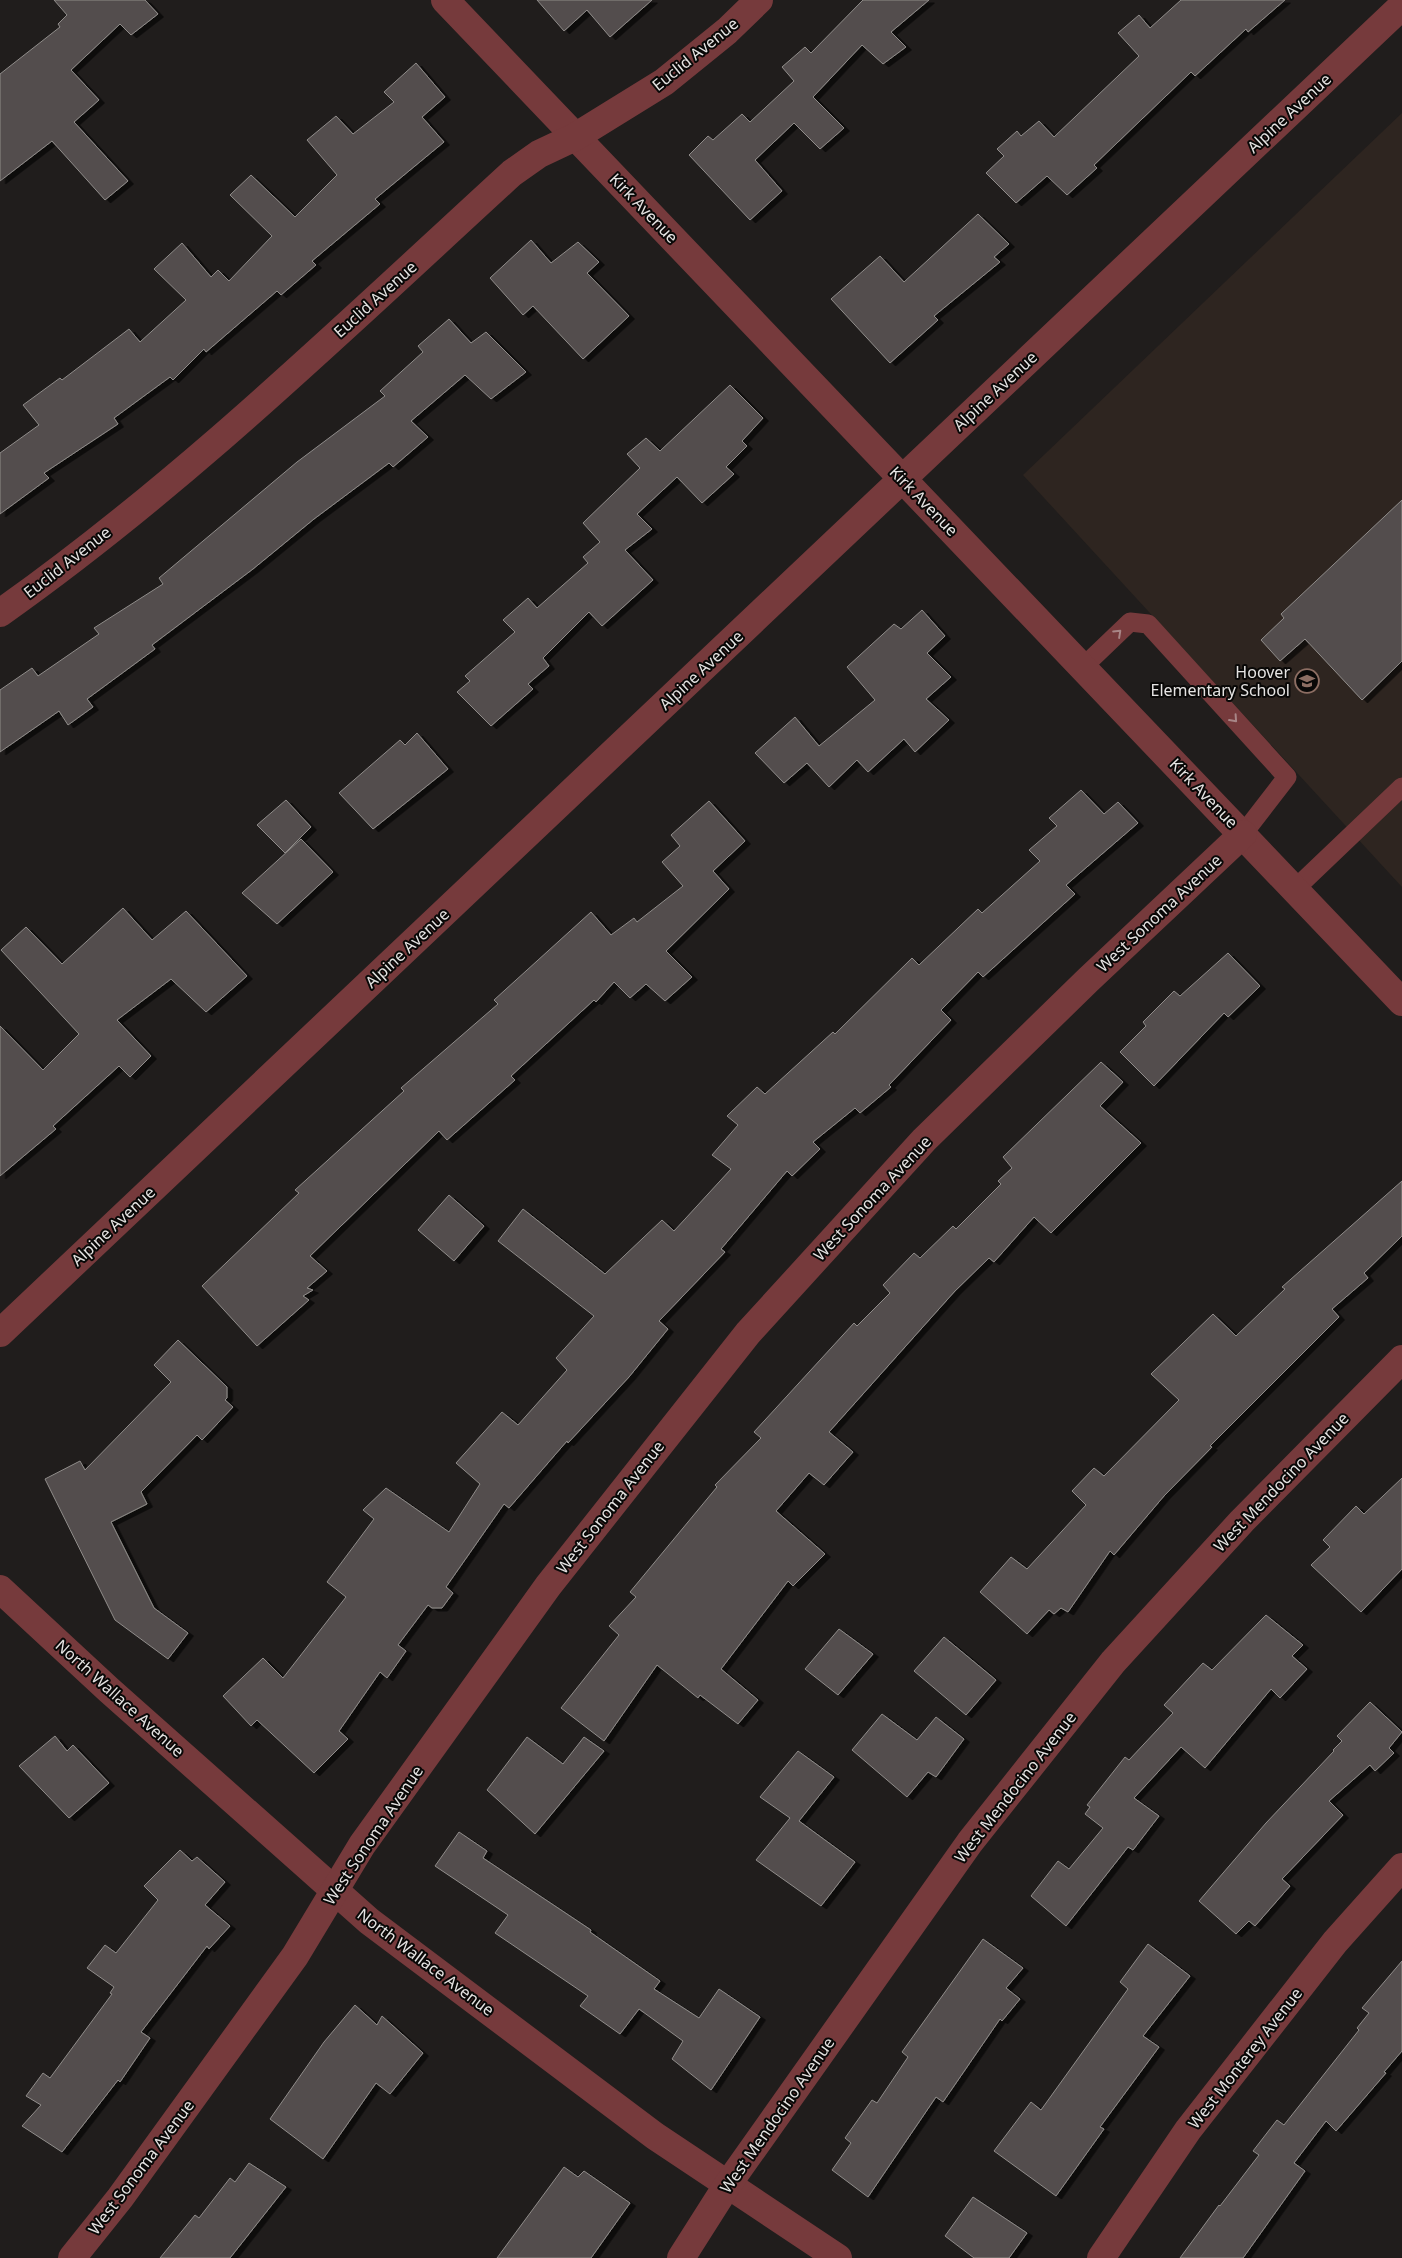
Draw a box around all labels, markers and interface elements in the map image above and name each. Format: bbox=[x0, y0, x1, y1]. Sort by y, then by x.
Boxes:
street label: Euclid Avenue bbox=[647, 12, 743, 96]
street label: Alpine Avenue bbox=[1242, 68, 1336, 158]
street label: Kirk Avenue bbox=[605, 168, 683, 248]
street label: Euclid Avenue bbox=[329, 256, 421, 342]
street label: Alpine Avenue bbox=[948, 346, 1042, 436]
street label: Kirk Avenue bbox=[885, 461, 963, 541]
street label: Euclid Avenue bbox=[19, 521, 115, 603]
street label: Alpine Avenue bbox=[654, 625, 748, 715]
one-way arrow bbox=[1113, 630, 1122, 639]
place label: Hoover Elementary School bbox=[1151, 661, 1290, 701]
school or university icon: Hoover Elementary School bbox=[1294, 668, 1320, 694]
one-way arrow bbox=[1229, 713, 1238, 722]
street label: Kirk Avenue bbox=[1165, 753, 1243, 833]
street label: West Sonoma Avenue bbox=[1092, 849, 1226, 977]
street label: Alpine Avenue bbox=[360, 903, 454, 993]
street label: West Sonoma Avenue bbox=[808, 1131, 936, 1265]
street label: Alpine Avenue bbox=[66, 1181, 160, 1271]
street label: West Mendocino Avenue bbox=[1209, 1408, 1353, 1556]
street label: West Sonoma Avenue bbox=[551, 1436, 669, 1578]
street label: North Wallace Avenue bbox=[51, 1634, 189, 1762]
street label: West Mendocino Avenue bbox=[949, 1707, 1081, 1867]
street label: West Sonoma Avenue bbox=[318, 1761, 428, 1909]
street label: North Wallace Avenue bbox=[353, 1903, 499, 2021]
street label: West Monterey Avenue bbox=[1183, 1983, 1307, 2133]
street label: West Mendocino Avenue bbox=[715, 2033, 839, 2197]
street label: West Sonoma Avenue bbox=[83, 2095, 199, 2239]

